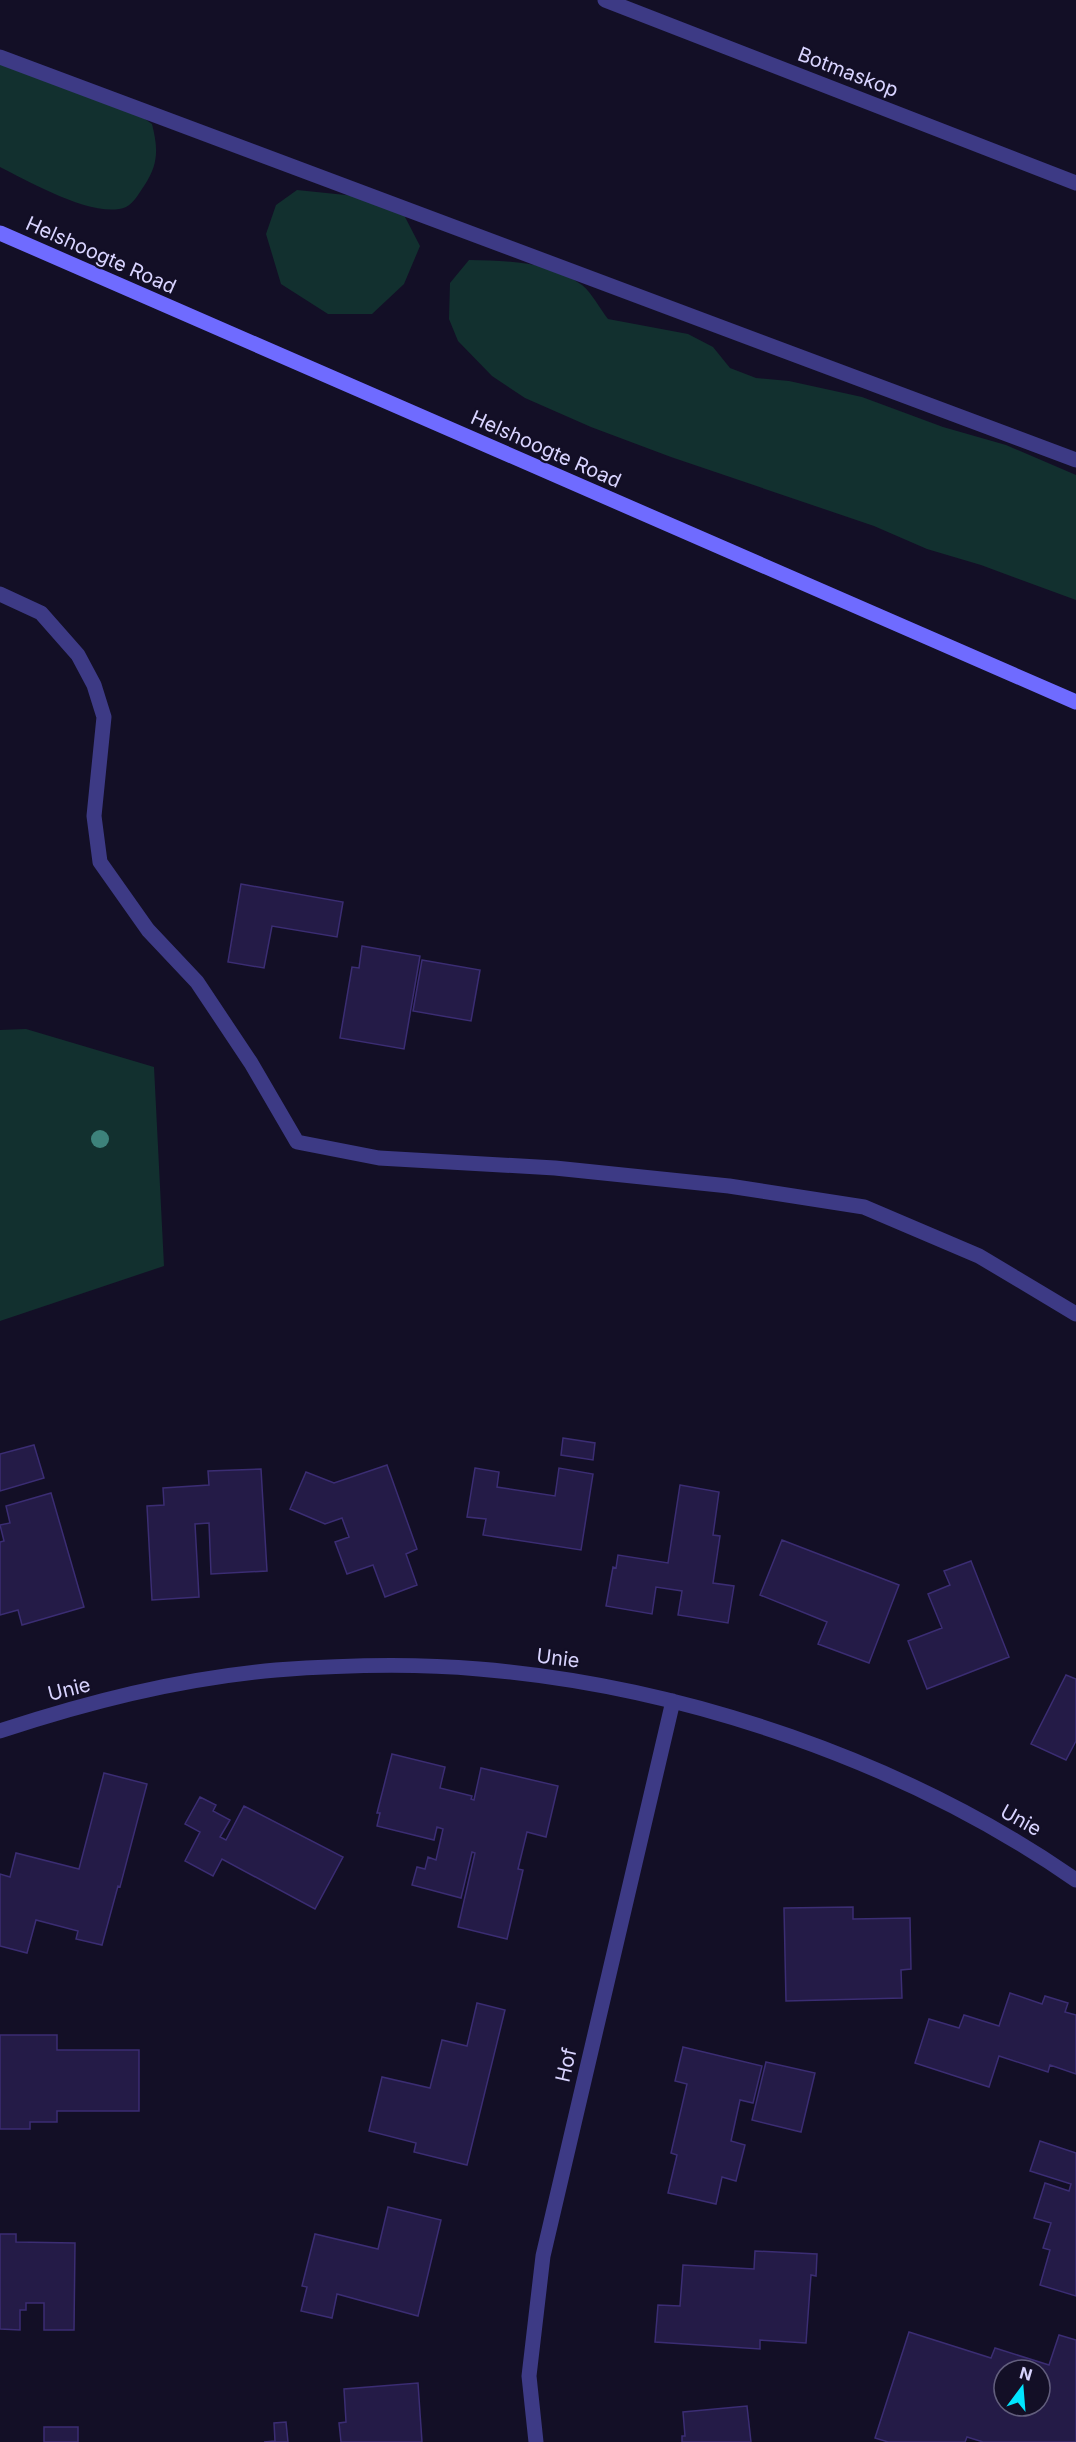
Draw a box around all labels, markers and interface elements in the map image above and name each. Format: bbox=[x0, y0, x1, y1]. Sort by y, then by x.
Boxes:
street label: Botmaskop bbox=[794, 42, 902, 102]
street label: Helshoogte Road bbox=[22, 211, 180, 299]
street label: Helshoogte Road bbox=[467, 405, 625, 493]
street label: Unie bbox=[535, 1643, 581, 1673]
street label: Unie bbox=[45, 1672, 93, 1706]
street label: Unie bbox=[996, 1799, 1046, 1841]
street label: Hof bbox=[550, 2045, 582, 2084]
north arrow bbox=[992, 2358, 1052, 2418]
text: N bbox=[1018, 2362, 1035, 2385]

